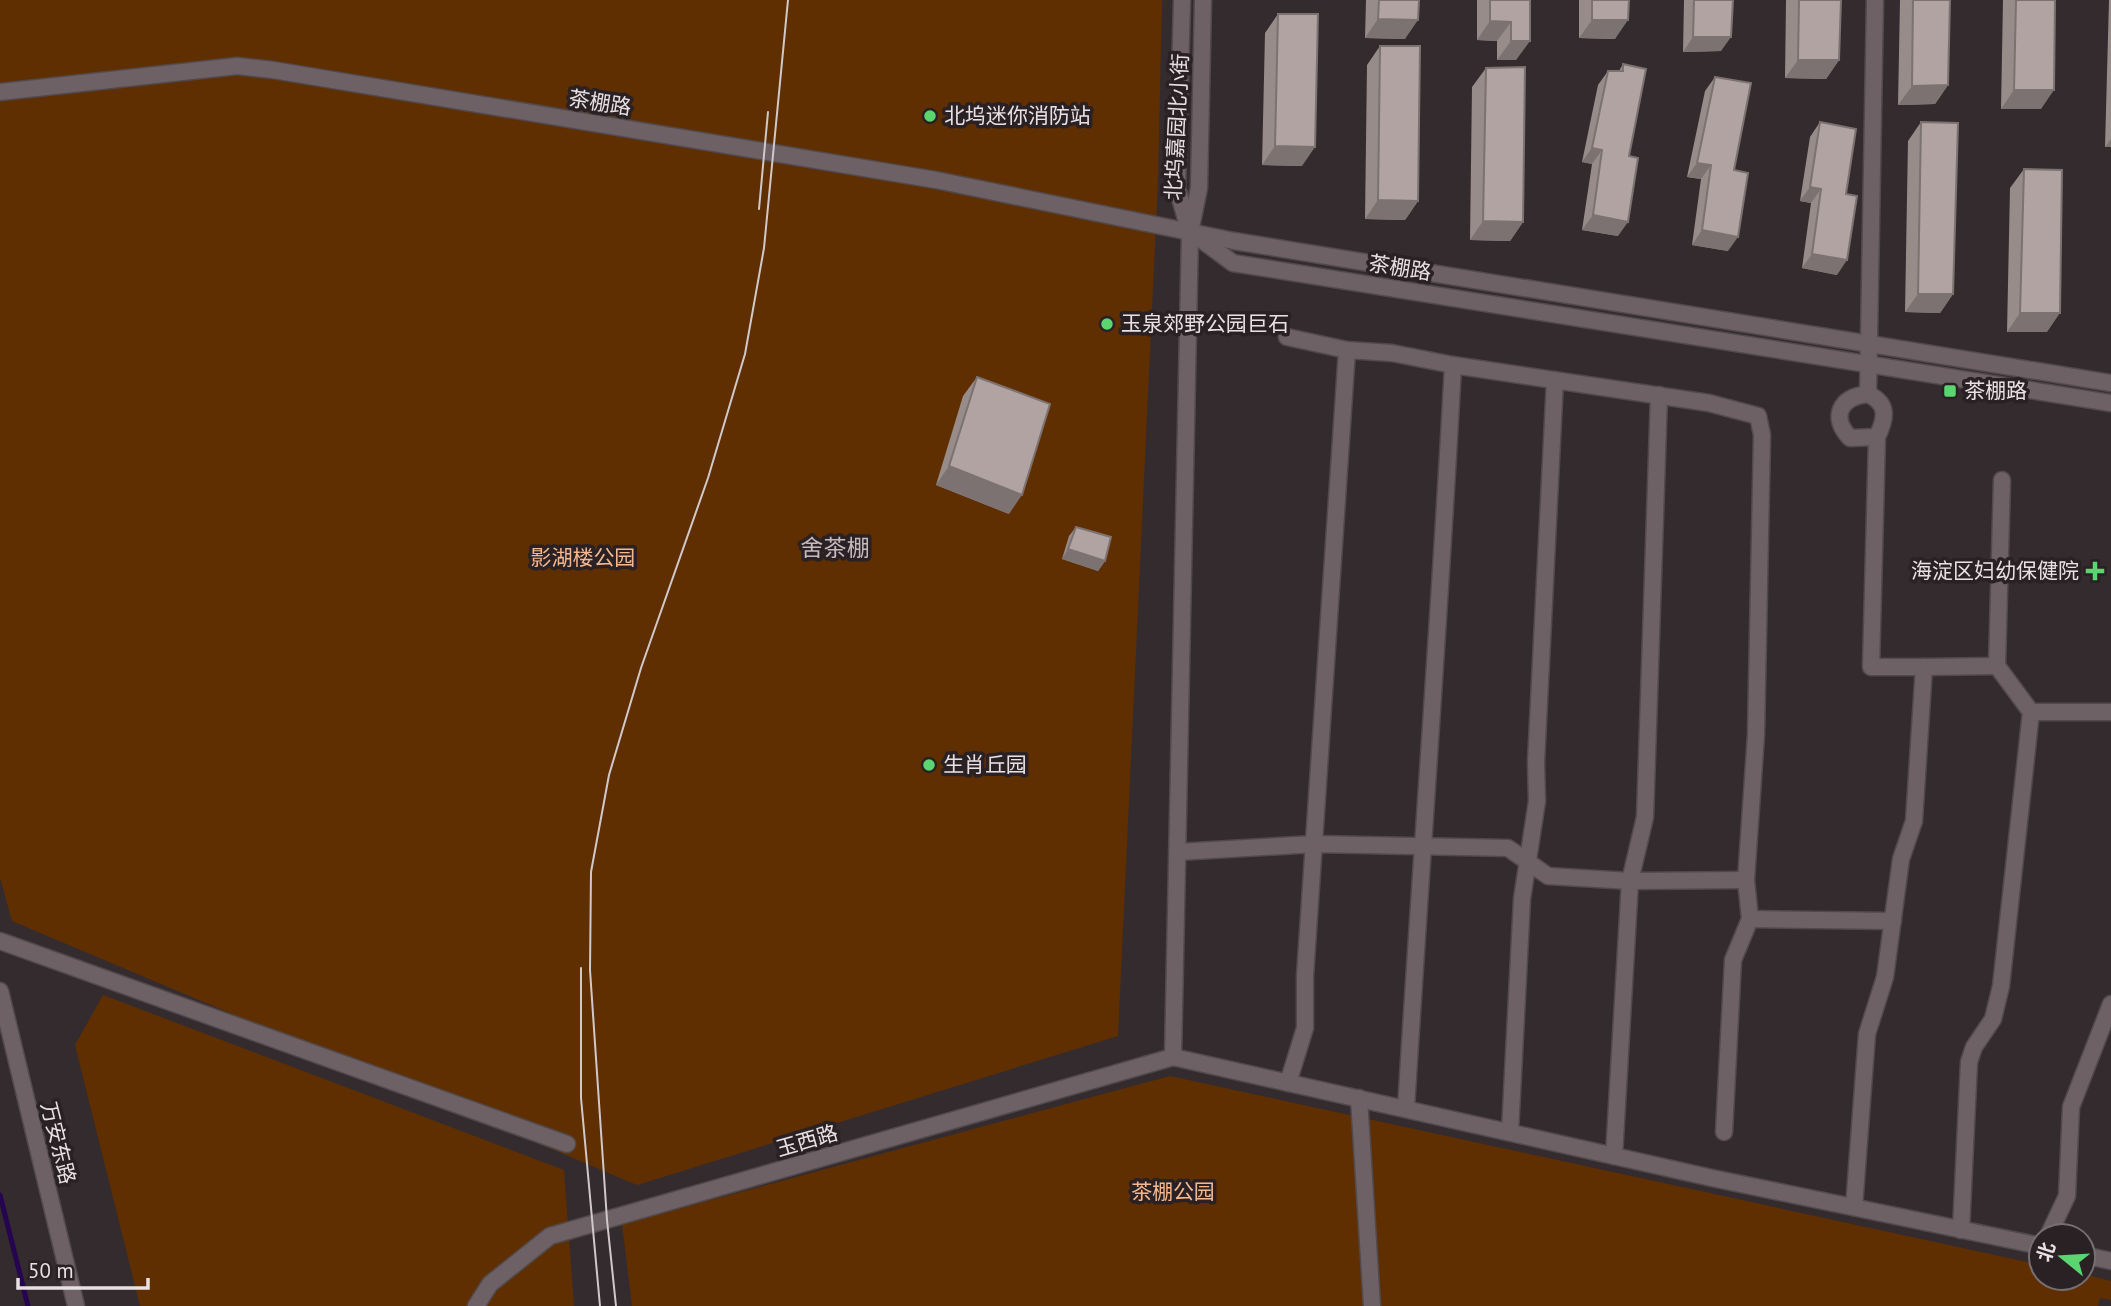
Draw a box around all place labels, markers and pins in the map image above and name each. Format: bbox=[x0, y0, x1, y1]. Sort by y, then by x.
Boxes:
place label: 北坞迷你消防站 bbox=[944, 102, 1091, 129]
marker: 北坞迷你消防站 bbox=[922, 108, 938, 124]
place label: 玉泉郊野公园巨石 bbox=[1121, 310, 1289, 337]
marker: 玉泉郊野公园巨石 bbox=[1099, 316, 1115, 332]
place label: 茶棚路 bbox=[1964, 377, 2027, 404]
marker: 茶棚路 bbox=[1942, 383, 1958, 399]
place label: 海淀区妇幼保健院 bbox=[1911, 557, 2079, 584]
marker: 海淀区妇幼保健院 bbox=[2085, 561, 2105, 581]
place label: 生肖丘园 bbox=[943, 751, 1027, 778]
marker: 生肖丘园 bbox=[921, 757, 937, 773]

